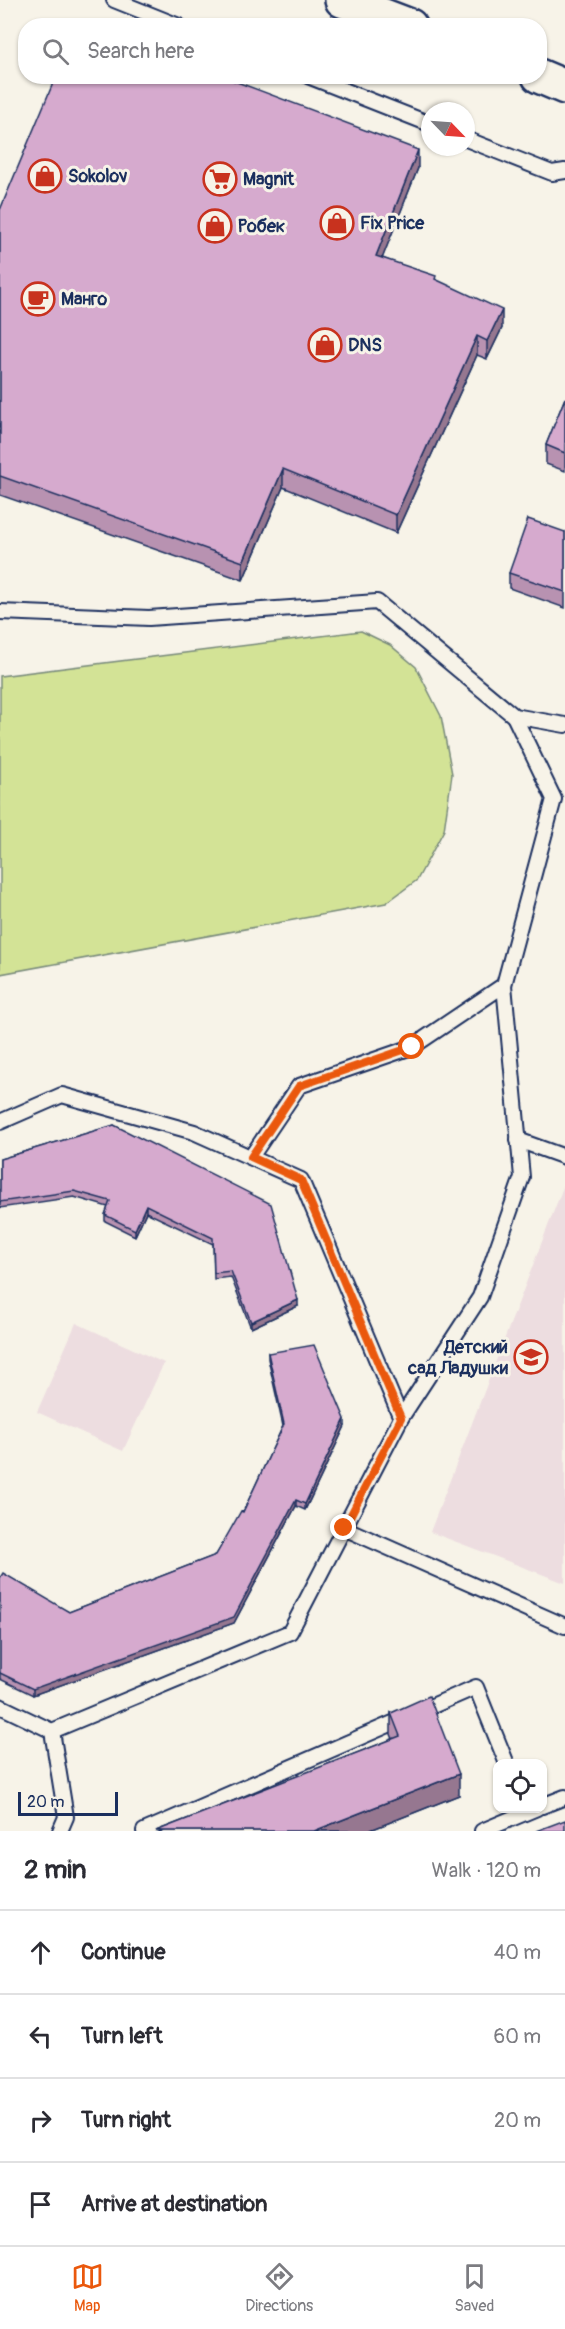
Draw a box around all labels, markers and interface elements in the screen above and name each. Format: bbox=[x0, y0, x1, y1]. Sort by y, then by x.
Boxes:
search box bbox=[18, 18, 547, 84]
icon: search bbox=[39, 35, 72, 68]
text: Search here bbox=[87, 37, 194, 65]
north arrow bbox=[421, 102, 475, 156]
shop icon: Sokolov bbox=[27, 158, 63, 194]
supermarket icon: Magnit bbox=[202, 161, 238, 197]
place label: Sokolov bbox=[68, 165, 127, 188]
place label: Magnit bbox=[243, 168, 295, 191]
shop icon: Fix Price bbox=[319, 205, 355, 241]
shop icon: Робек bbox=[197, 208, 233, 244]
place label: Fix Price bbox=[360, 212, 425, 235]
place label: Робек bbox=[238, 215, 285, 238]
cafe icon: Манго bbox=[20, 281, 56, 317]
place label: Манго bbox=[61, 288, 107, 311]
shop icon: DNS bbox=[307, 327, 343, 363]
place label: DNS bbox=[348, 334, 382, 357]
route start bbox=[398, 1033, 424, 1059]
place label: Детский сад Ладушки bbox=[407, 1336, 508, 1380]
school or university icon: Детский сад Ладушки bbox=[513, 1339, 549, 1375]
route end bbox=[330, 1514, 356, 1540]
map controls bbox=[493, 1759, 547, 1813]
button: locate bbox=[493, 1759, 547, 1813]
scale bar bbox=[18, 1789, 118, 1816]
text: 20 m bbox=[27, 1792, 65, 1812]
text: 2 min bbox=[24, 1854, 86, 1886]
text: Walk · 120 m bbox=[432, 1858, 541, 1883]
icon: ahead bbox=[24, 1936, 57, 1969]
text: Continue bbox=[81, 1938, 165, 1966]
text: 40 m bbox=[494, 1940, 541, 1965]
icon: left bbox=[24, 2020, 57, 2053]
text: Turn left bbox=[81, 2022, 163, 2050]
text: 60 m bbox=[494, 2024, 541, 2049]
icon: right bbox=[24, 2104, 57, 2137]
text: Turn right bbox=[81, 2106, 171, 2134]
text: 20 m bbox=[494, 2108, 541, 2133]
icon: arrive bbox=[24, 2188, 57, 2221]
text: Arrive at destination bbox=[81, 2190, 267, 2218]
tab: Map bbox=[71, 2260, 104, 2316]
tab: Directions bbox=[245, 2260, 313, 2316]
tab: Saved bbox=[455, 2260, 494, 2316]

